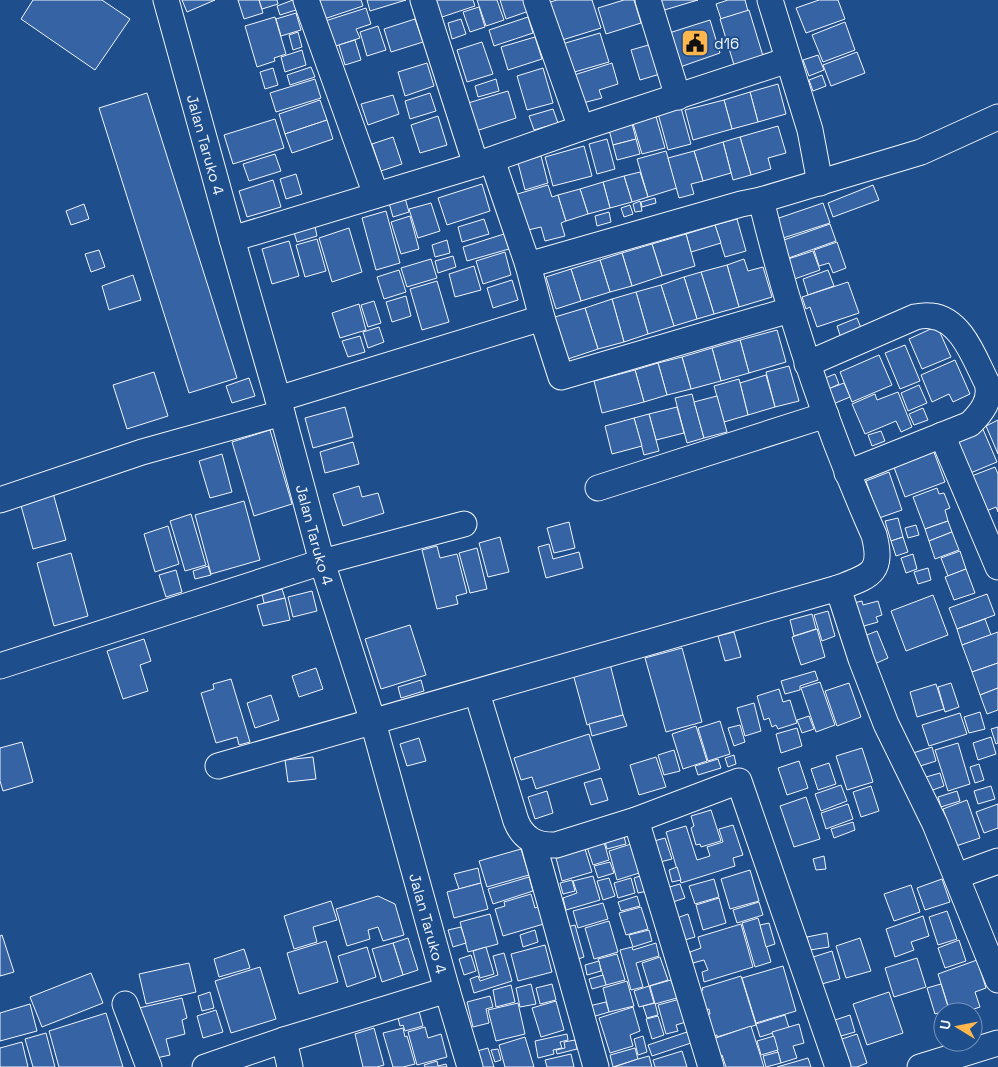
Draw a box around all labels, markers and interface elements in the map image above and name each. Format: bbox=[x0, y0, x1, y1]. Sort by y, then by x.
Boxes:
public building icon: d16 bbox=[680, 28, 710, 58]
place label: d16 bbox=[714, 34, 739, 53]
street label: Jalan Taruko 4 bbox=[183, 92, 229, 197]
street label: Jalan Taruko 4 bbox=[292, 482, 338, 587]
street label: Jalan Taruko 4 bbox=[406, 871, 451, 976]
north arrow bbox=[933, 1002, 983, 1052]
text: U bbox=[936, 1019, 955, 1031]

